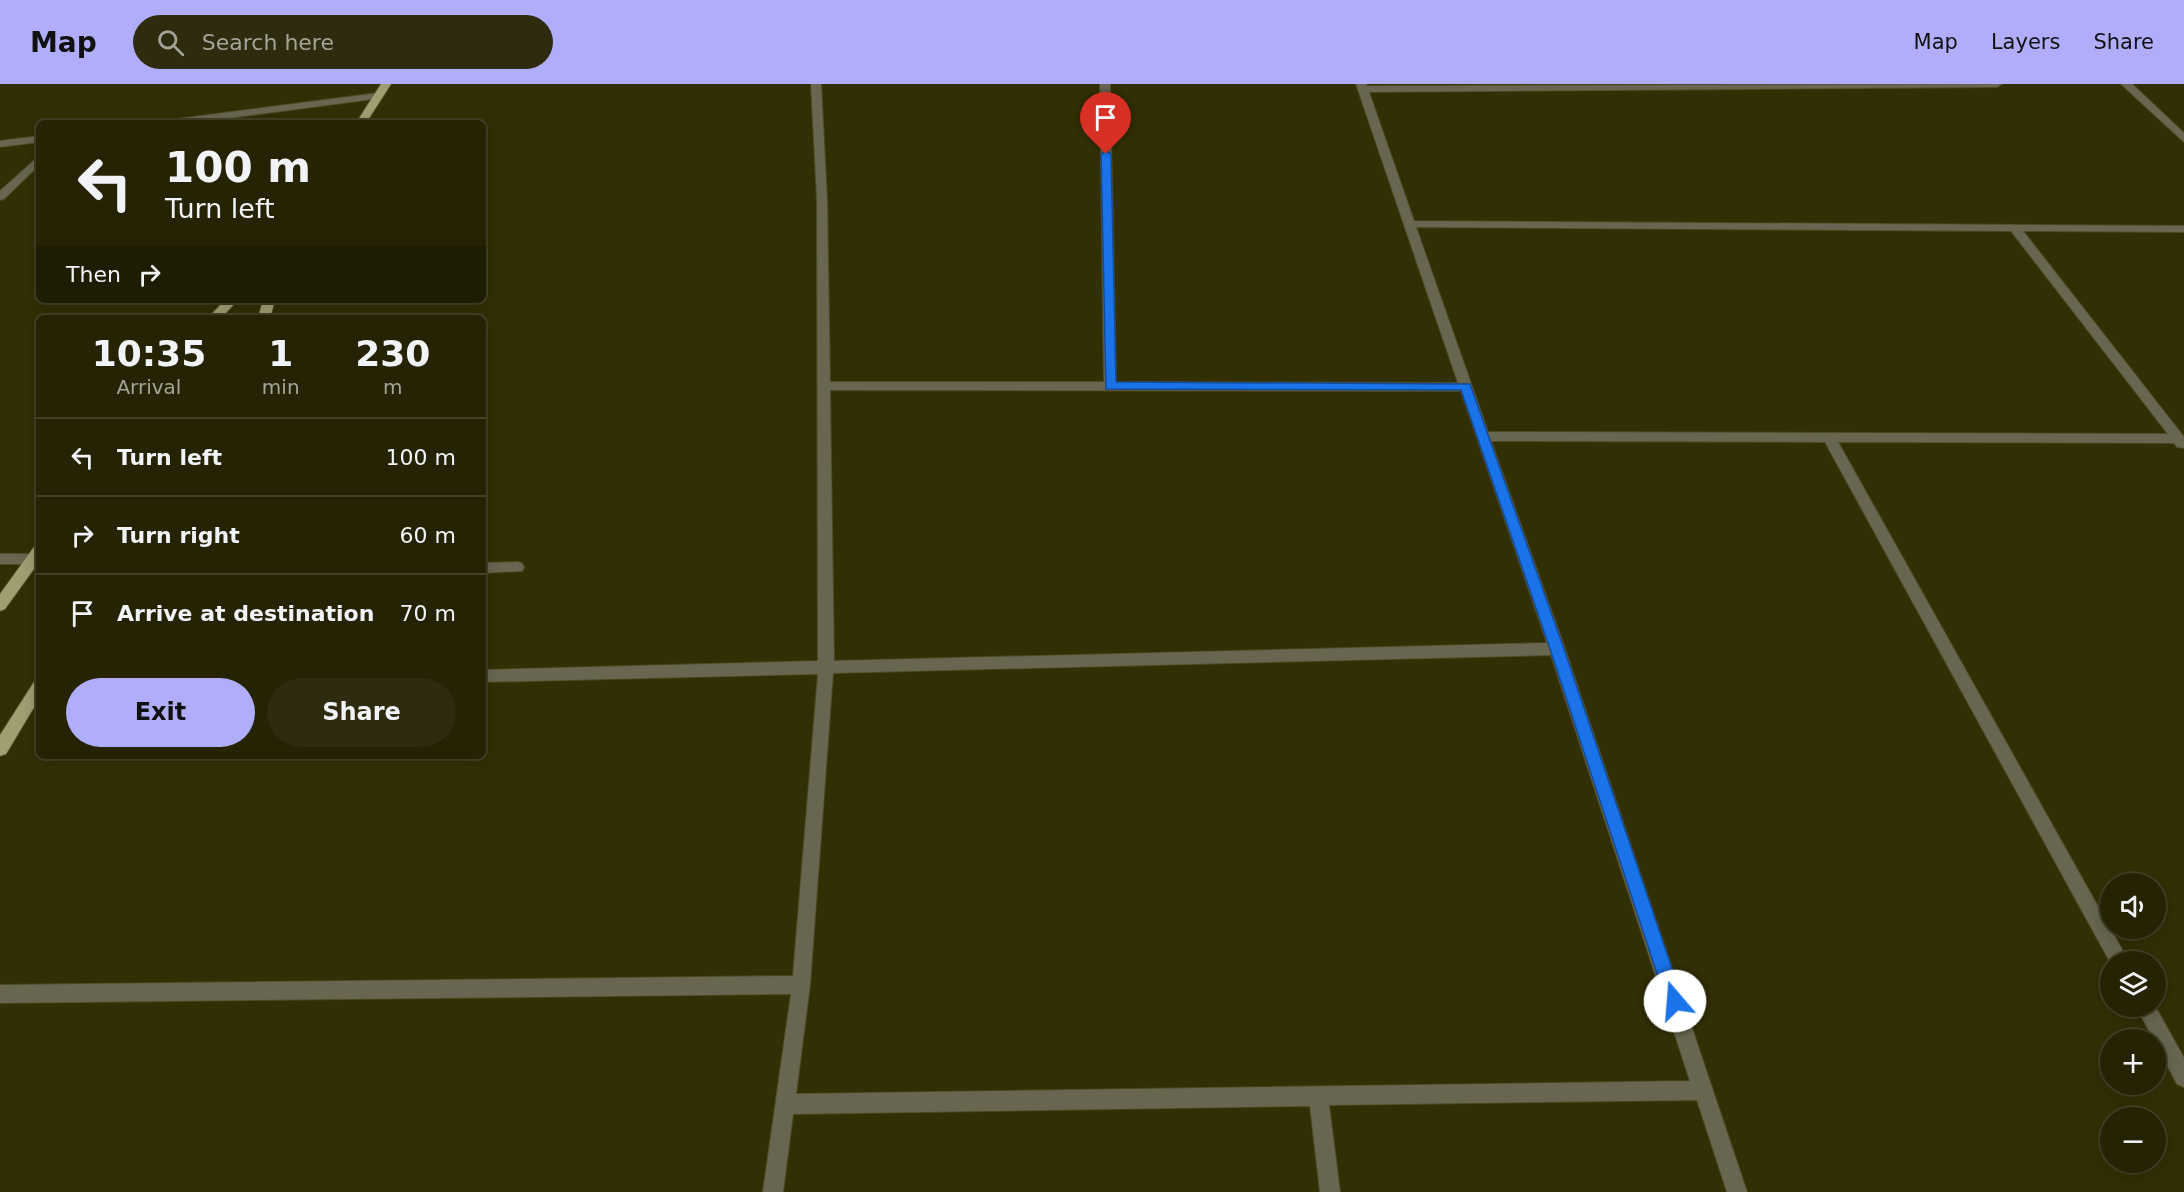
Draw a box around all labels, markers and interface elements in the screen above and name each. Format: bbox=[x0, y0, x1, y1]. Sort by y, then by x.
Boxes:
search box bbox=[133, 15, 553, 69]
text: Map bbox=[30, 26, 97, 59]
icon: search bbox=[154, 26, 187, 59]
text: Search here bbox=[202, 30, 334, 55]
text: Map bbox=[1914, 30, 1958, 54]
text: Layers bbox=[1991, 30, 2060, 54]
text: Share bbox=[2093, 30, 2154, 54]
pin bbox=[1080, 92, 1131, 154]
icon: arrive bbox=[1089, 101, 1122, 134]
text: 100 m bbox=[165, 143, 311, 192]
icon: left bbox=[66, 144, 144, 222]
text: Turn left bbox=[165, 193, 275, 224]
icon: right bbox=[133, 258, 166, 291]
text: Then bbox=[66, 262, 121, 287]
text: 10:35 bbox=[92, 333, 206, 374]
text: 1 bbox=[268, 333, 293, 374]
text: 230 bbox=[355, 333, 430, 374]
text: Arrival bbox=[116, 375, 181, 399]
text: min bbox=[262, 375, 300, 399]
text: m bbox=[383, 375, 403, 399]
icon: left bbox=[66, 441, 99, 474]
text: Turn left bbox=[117, 445, 222, 470]
text: 100 m bbox=[386, 445, 456, 470]
icon: right bbox=[66, 519, 99, 552]
text: Turn right bbox=[117, 523, 240, 548]
text: 60 m bbox=[400, 523, 456, 548]
icon: arrive bbox=[66, 597, 99, 630]
text: Arrive at destination bbox=[117, 601, 374, 626]
text: 70 m bbox=[400, 601, 456, 626]
button: Exit bbox=[66, 678, 255, 747]
button: Share bbox=[267, 678, 456, 747]
map controls bbox=[2100, 873, 2166, 1173]
button: sound bbox=[2100, 873, 2166, 939]
button: layers bbox=[2100, 951, 2166, 1017]
position arrow bbox=[1643, 969, 1707, 1033]
button: + bbox=[2100, 1029, 2166, 1095]
button: − bbox=[2100, 1107, 2166, 1173]

